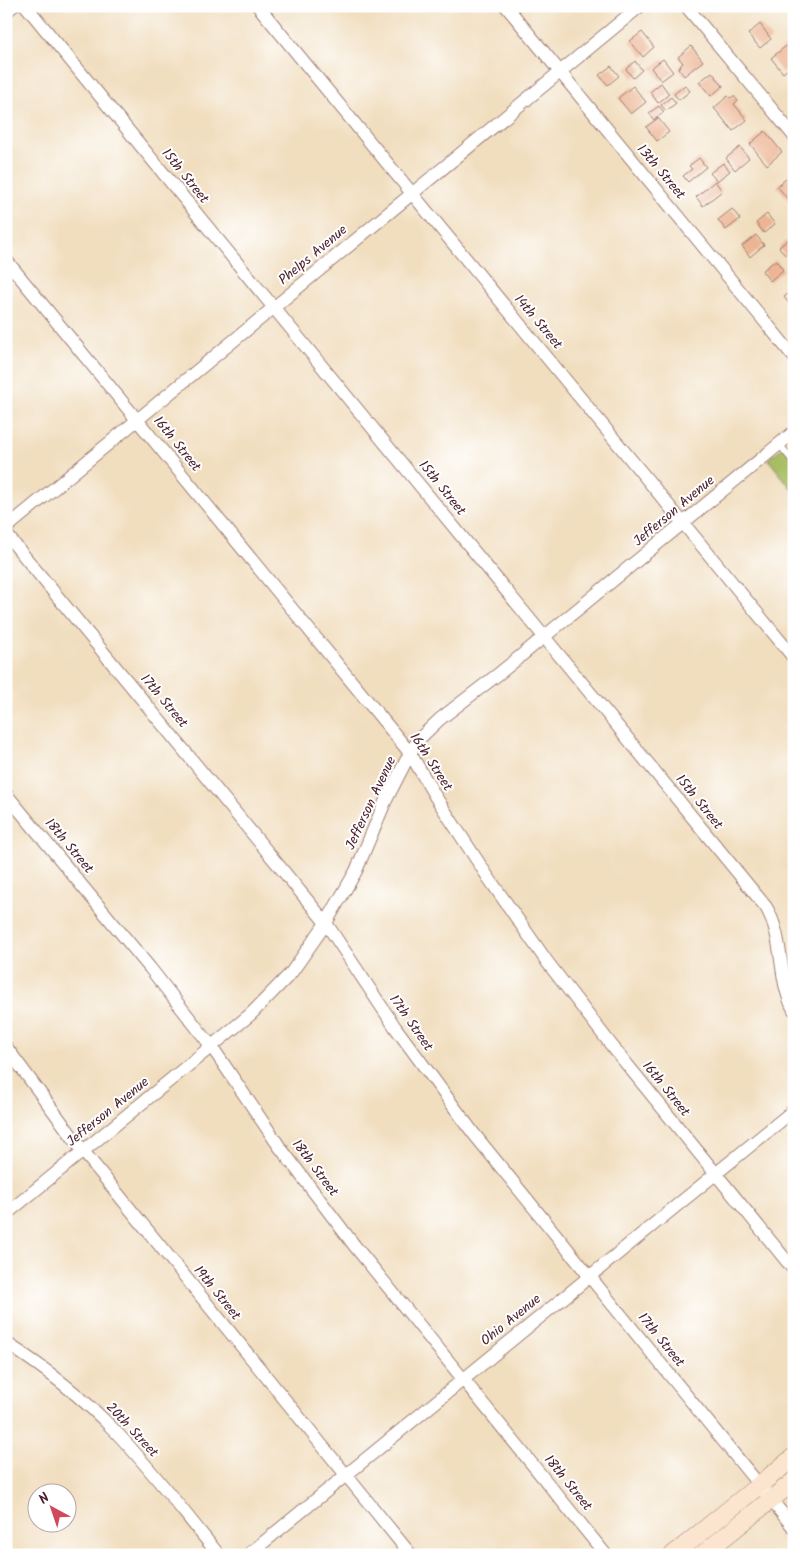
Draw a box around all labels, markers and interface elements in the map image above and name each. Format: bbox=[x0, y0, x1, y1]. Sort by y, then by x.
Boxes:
street label: 13th Street bbox=[631, 139, 691, 205]
street label: 15th Street bbox=[156, 143, 215, 209]
street label: Phelps Avenue bbox=[274, 219, 353, 291]
street label: 14th Street bbox=[508, 290, 568, 355]
street label: 16th Street bbox=[148, 411, 207, 477]
street label: 15th Street bbox=[413, 455, 472, 521]
street label: Jefferson Avenue bbox=[628, 470, 720, 552]
street label: 17th Street bbox=[135, 669, 194, 733]
street label: 16th Street bbox=[404, 728, 459, 796]
street label: Jefferson Avenue bbox=[340, 752, 403, 853]
street label: 15th Street bbox=[670, 769, 729, 835]
street label: 18th Street bbox=[39, 813, 99, 879]
street label: 17th Street bbox=[383, 990, 439, 1056]
street label: 16th Street bbox=[637, 1056, 696, 1122]
street label: Jefferson Avenue bbox=[62, 1071, 155, 1152]
street label: 18th Street bbox=[286, 1135, 344, 1202]
street label: 19th Street bbox=[188, 1261, 246, 1326]
street label: Ohio Avenue bbox=[476, 1288, 547, 1351]
street label: 17th Street bbox=[632, 1308, 690, 1373]
street label: 20th Street bbox=[100, 1397, 164, 1463]
street label: 18th Street bbox=[538, 1450, 598, 1516]
north arrow bbox=[28, 1484, 78, 1534]
text: N bbox=[34, 1487, 55, 1510]

